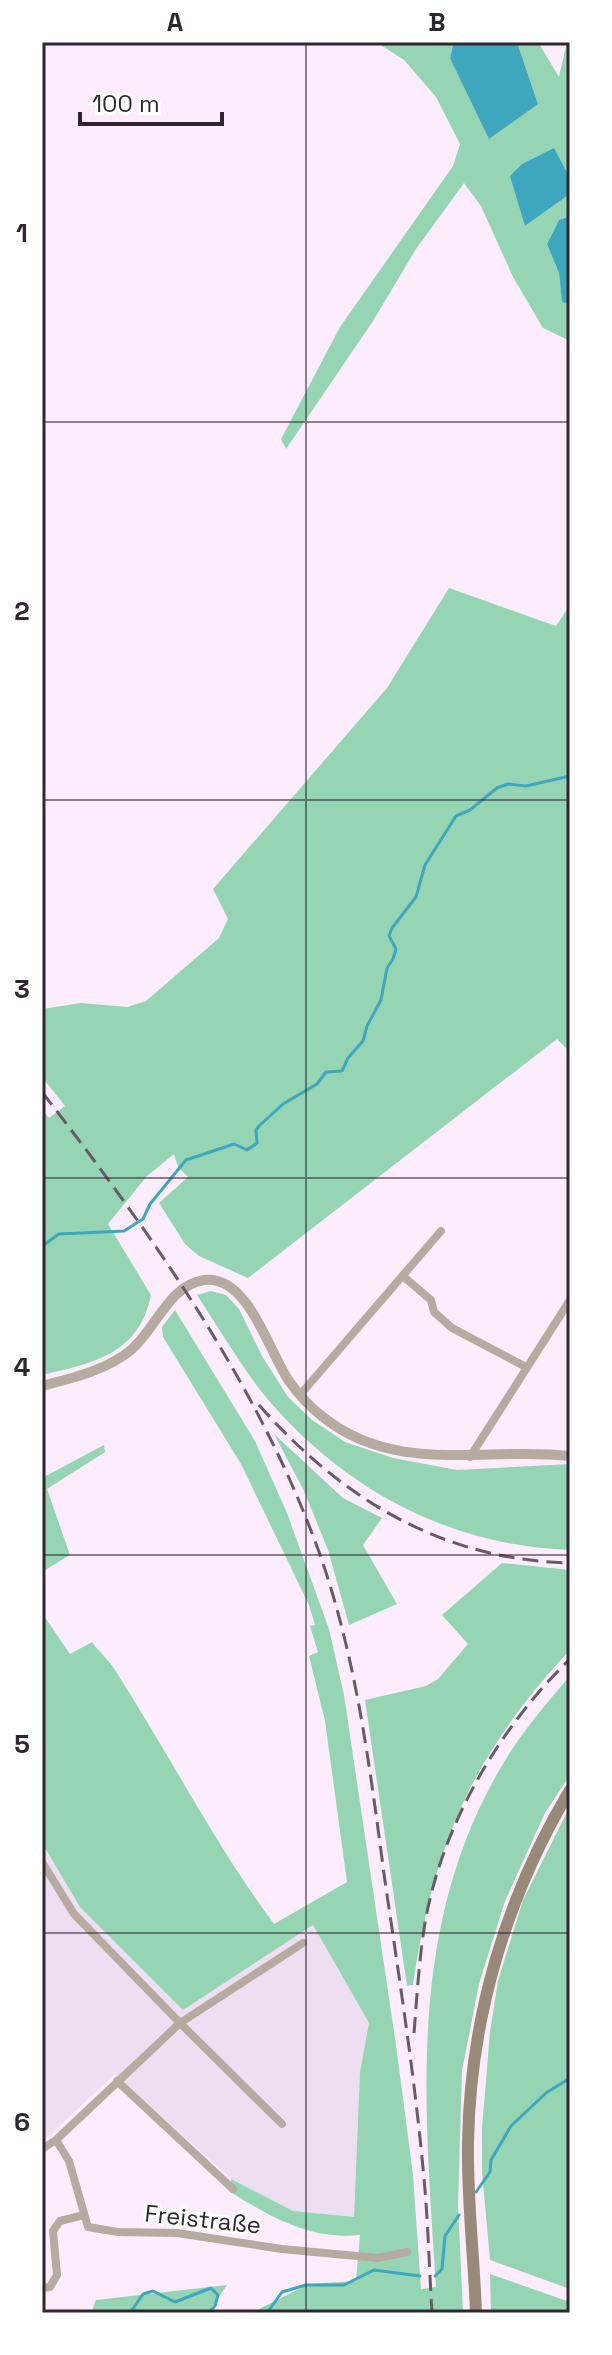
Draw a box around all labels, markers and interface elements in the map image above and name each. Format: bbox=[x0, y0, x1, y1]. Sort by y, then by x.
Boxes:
text: A bbox=[167, 5, 184, 39]
text: B bbox=[428, 5, 446, 39]
scale bar bbox=[80, 76, 222, 126]
text: 100 m bbox=[92, 88, 160, 119]
text: 1 bbox=[16, 216, 28, 250]
text: 2 bbox=[14, 594, 30, 628]
text: 3 bbox=[14, 972, 30, 1006]
text: 4 bbox=[14, 1350, 30, 1384]
text: 5 bbox=[14, 1727, 30, 1761]
text: 6 bbox=[14, 2105, 30, 2139]
street label: Freistraße bbox=[143, 2197, 263, 2241]

